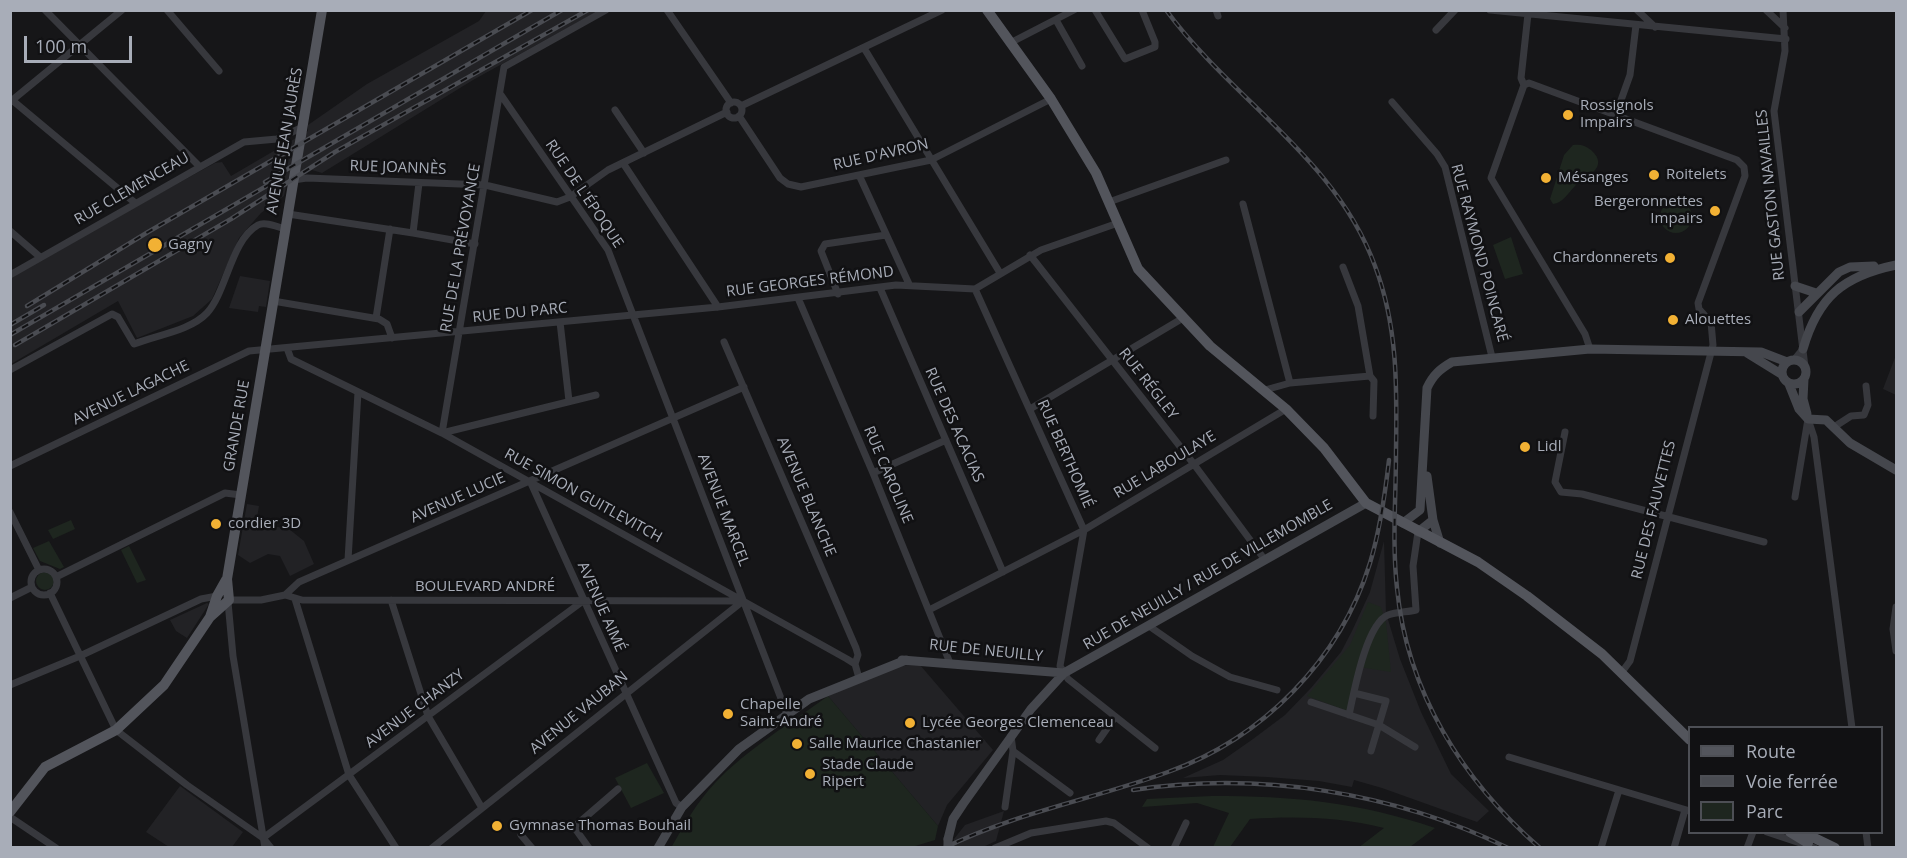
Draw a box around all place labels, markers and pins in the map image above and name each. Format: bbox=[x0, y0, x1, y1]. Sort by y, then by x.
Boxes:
place label: Rossignols Impairs bbox=[1580, 97, 1654, 132]
marker: Rossignols Impairs bbox=[1561, 108, 1575, 122]
place label: Roitelets bbox=[1666, 166, 1727, 184]
marker: Roitelets bbox=[1647, 168, 1661, 182]
place label: Mésanges bbox=[1558, 169, 1628, 187]
marker: Mésanges bbox=[1539, 171, 1553, 185]
place label: Bergeronnettes Impairs bbox=[1594, 193, 1703, 228]
marker: Bergeronnettes Impairs bbox=[1708, 204, 1722, 218]
marker: Gagny bbox=[146, 236, 164, 254]
place label: Gagny bbox=[168, 236, 212, 254]
place label: Chardonnerets bbox=[1553, 249, 1658, 267]
marker: Chardonnerets bbox=[1663, 251, 1677, 265]
place label: Alouettes bbox=[1685, 311, 1751, 329]
marker: Alouettes bbox=[1666, 313, 1680, 327]
place label: Lidl bbox=[1537, 438, 1562, 456]
marker: Lidl bbox=[1518, 440, 1532, 454]
place label: cordier 3D bbox=[228, 515, 301, 533]
marker: cordier 3D bbox=[209, 517, 223, 531]
place label: Chapelle Saint-André bbox=[740, 696, 822, 731]
marker: Chapelle Saint-André bbox=[721, 707, 735, 721]
place label: Lycée Georges Clemenceau bbox=[922, 714, 1114, 732]
marker: Lycée Georges Clemenceau bbox=[903, 716, 917, 730]
place label: Salle Maurice Chastanier bbox=[809, 735, 981, 753]
marker: Salle Maurice Chastanier bbox=[790, 737, 804, 751]
place label: Stade Claude Ripert bbox=[822, 756, 914, 791]
marker: Stade Claude Ripert bbox=[803, 767, 817, 781]
place label: Gymnase Thomas Bouhail bbox=[509, 817, 691, 835]
marker: Gymnase Thomas Bouhail bbox=[490, 819, 504, 833]

